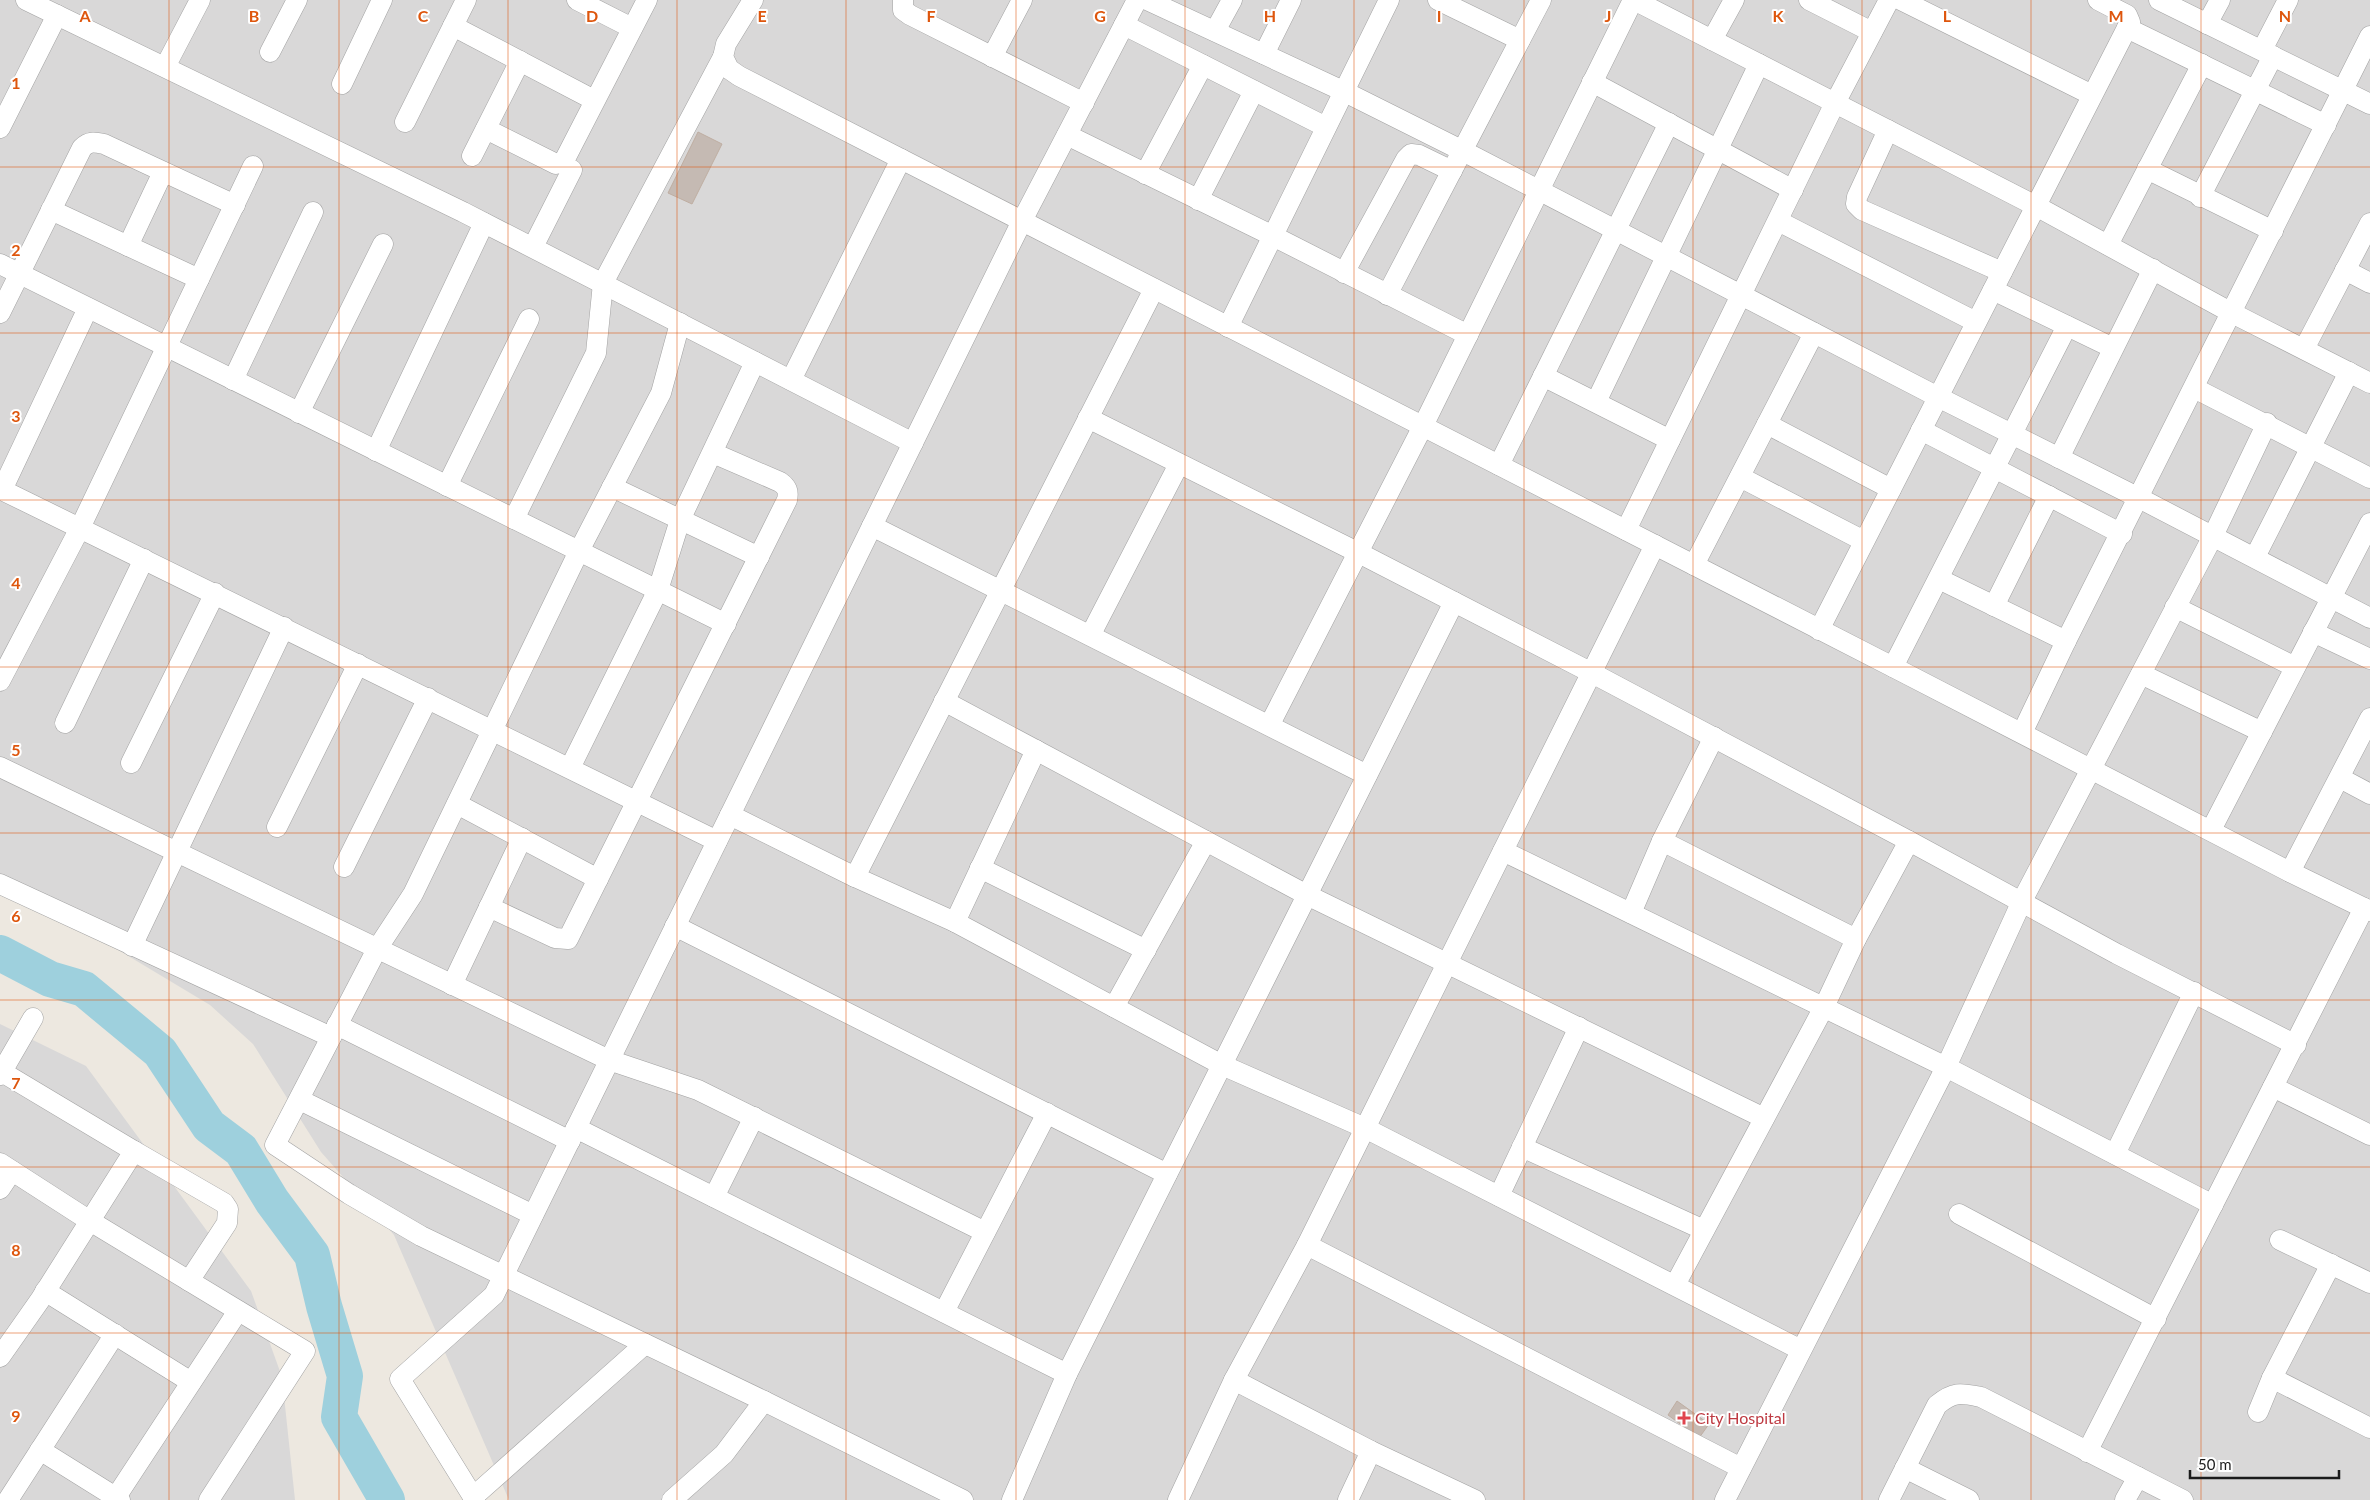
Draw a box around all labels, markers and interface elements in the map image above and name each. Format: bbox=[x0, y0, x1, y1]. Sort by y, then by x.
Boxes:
text: A bbox=[78, 6, 91, 25]
text: B bbox=[249, 6, 259, 25]
text: C bbox=[418, 6, 429, 25]
text: D bbox=[586, 6, 598, 25]
text: E bbox=[757, 6, 767, 25]
text: F bbox=[926, 6, 936, 25]
text: G bbox=[1094, 6, 1106, 25]
text: H bbox=[1264, 6, 1276, 25]
text: I bbox=[1437, 6, 1441, 25]
text: J bbox=[1605, 6, 1611, 25]
text: K bbox=[1773, 6, 1785, 25]
text: L bbox=[1943, 6, 1952, 25]
text: M bbox=[2108, 6, 2124, 25]
text: N bbox=[2279, 6, 2291, 25]
text: 1 bbox=[11, 73, 21, 92]
text: 2 bbox=[11, 240, 21, 259]
text: 3 bbox=[11, 406, 21, 425]
text: 4 bbox=[11, 573, 21, 592]
text: 5 bbox=[11, 740, 21, 759]
text: 6 bbox=[11, 906, 21, 925]
text: 7 bbox=[11, 1073, 21, 1092]
text: 8 bbox=[11, 1240, 21, 1259]
text: 9 bbox=[11, 1406, 21, 1425]
place label: City Hospital bbox=[1695, 1408, 1785, 1427]
marker: City Hospital bbox=[1677, 1411, 1691, 1425]
scale bar bbox=[2190, 1448, 2339, 1480]
text: 50 m bbox=[2198, 1455, 2232, 1473]

